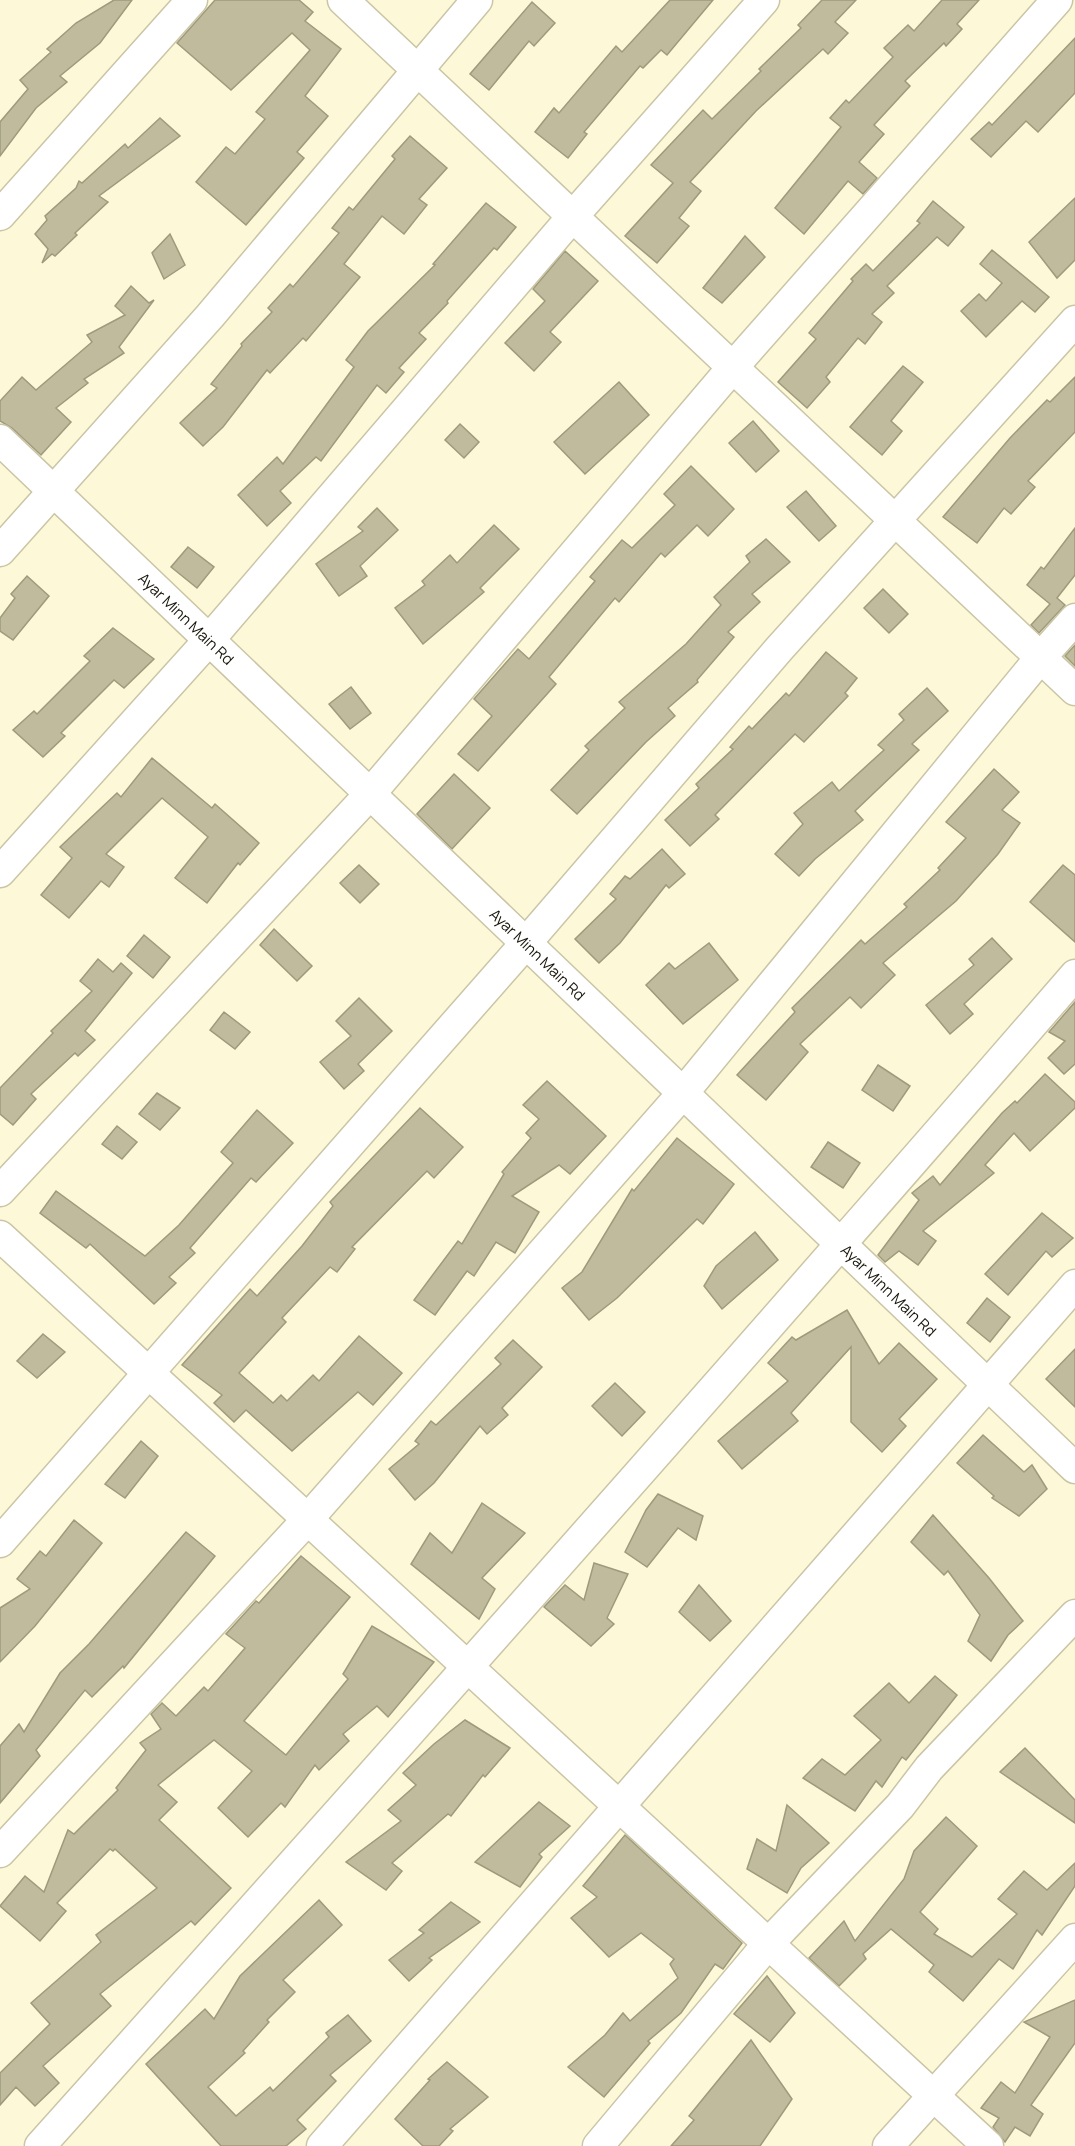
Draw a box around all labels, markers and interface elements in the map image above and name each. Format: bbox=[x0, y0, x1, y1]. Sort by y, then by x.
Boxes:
street label: Ayar Minn Main Rd bbox=[134, 568, 239, 669]
street label: Ayar Minn Main Rd bbox=[485, 903, 590, 1005]
street label: Ayar Minn Main Rd bbox=[837, 1239, 941, 1341]

